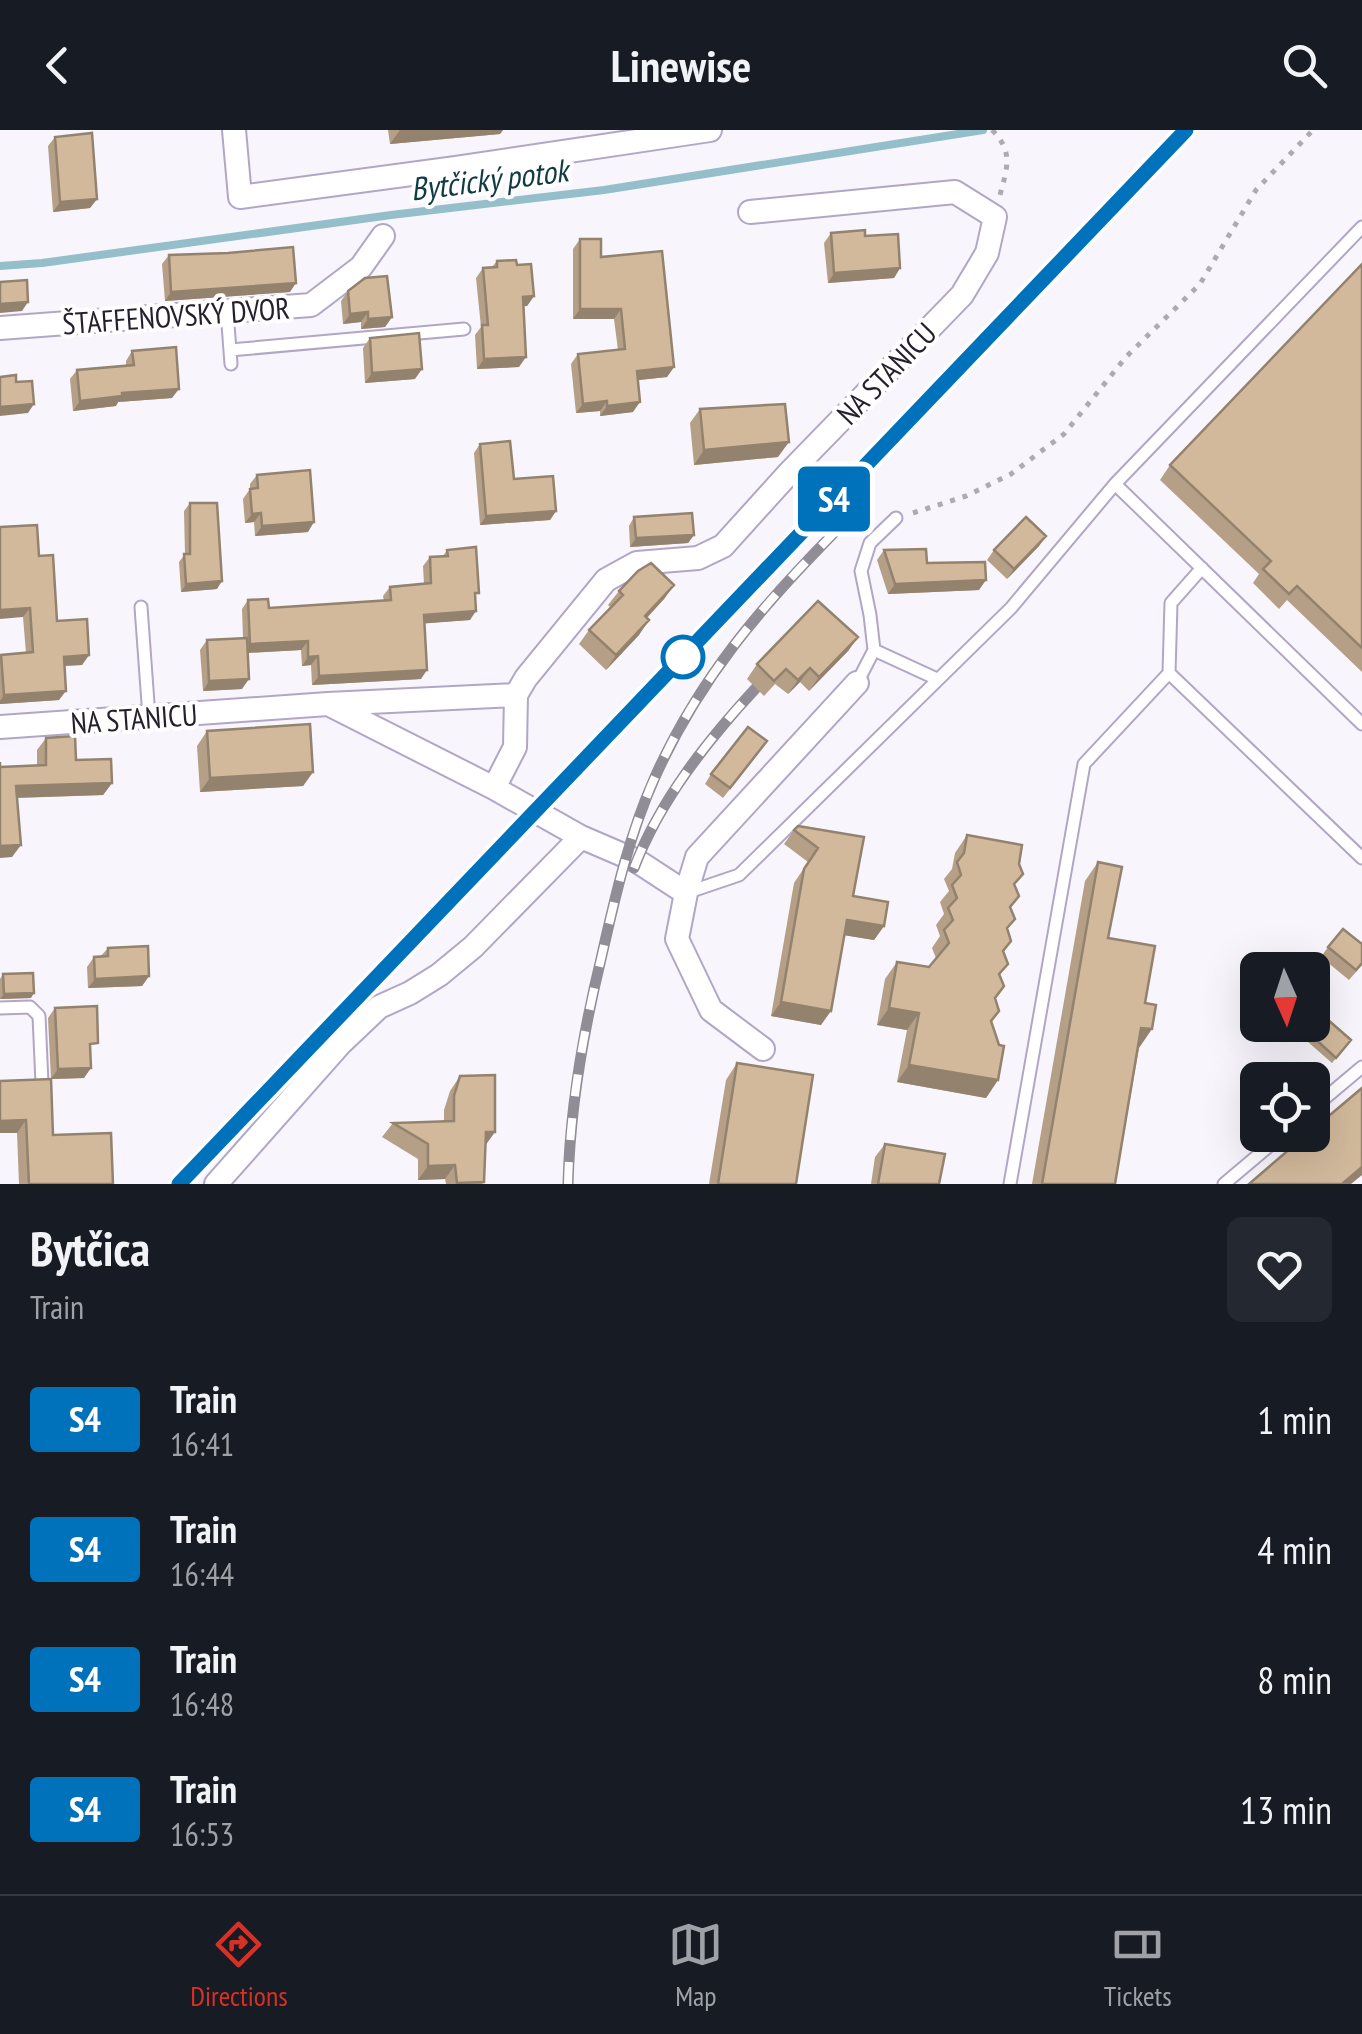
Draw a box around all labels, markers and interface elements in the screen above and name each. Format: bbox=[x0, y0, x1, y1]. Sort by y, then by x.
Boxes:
text: Linewise bbox=[611, 36, 751, 94]
icon: back bbox=[30, 38, 85, 93]
icon: search bbox=[1277, 38, 1332, 93]
water label: Bytčický potok bbox=[408, 148, 574, 209]
street label: ŠTAFFENOVSKÝ DVOR bbox=[61, 288, 291, 342]
street label: NA STANICU bbox=[828, 314, 944, 432]
line badge: S4 bbox=[789, 466, 879, 532]
text: S4 bbox=[818, 476, 850, 522]
unlabelled marker bbox=[662, 636, 704, 678]
street label: NA STANICU bbox=[69, 694, 199, 742]
north arrow bbox=[1240, 952, 1330, 1042]
map controls bbox=[1240, 952, 1330, 1152]
button: locate bbox=[1240, 1062, 1330, 1152]
text: Bytčica bbox=[30, 1217, 150, 1279]
button: heart bbox=[1227, 1217, 1332, 1322]
text: Train bbox=[30, 1286, 84, 1328]
text: Train bbox=[170, 1374, 237, 1423]
text: 1 min bbox=[1257, 1395, 1332, 1444]
text: S4 bbox=[69, 1396, 101, 1442]
text: 16:41 bbox=[170, 1423, 234, 1465]
text: Train bbox=[170, 1504, 237, 1553]
text: 4 min bbox=[1257, 1525, 1332, 1574]
text: S4 bbox=[69, 1526, 101, 1572]
text: 16:44 bbox=[170, 1553, 234, 1595]
text: Train bbox=[170, 1634, 237, 1683]
text: 8 min bbox=[1257, 1655, 1332, 1704]
text: S4 bbox=[69, 1656, 101, 1702]
text: 16:48 bbox=[170, 1683, 234, 1725]
text: Train bbox=[170, 1764, 237, 1813]
text: 13 min bbox=[1240, 1785, 1332, 1834]
text: S4 bbox=[69, 1786, 101, 1832]
text: 16:53 bbox=[170, 1813, 234, 1855]
tab: Directions bbox=[190, 1917, 288, 2014]
tab: Map bbox=[668, 1917, 723, 2014]
tab: Tickets bbox=[1104, 1917, 1172, 2014]

